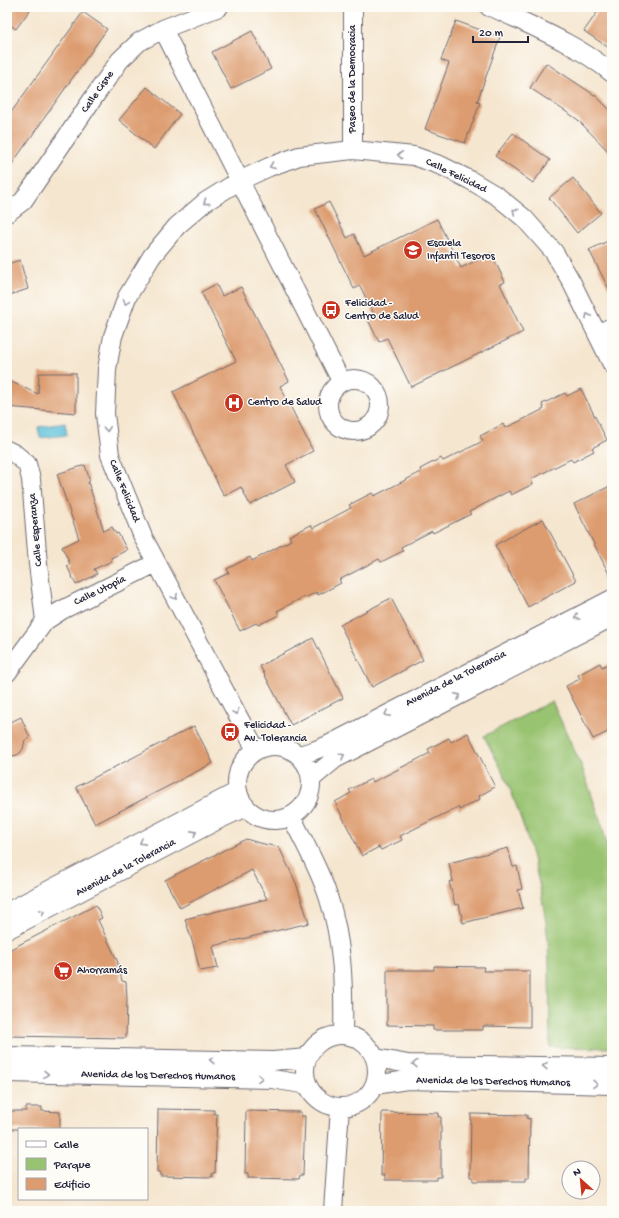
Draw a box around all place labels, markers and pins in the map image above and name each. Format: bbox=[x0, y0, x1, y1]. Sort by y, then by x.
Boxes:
place label: Escuela Infantil Tesoros bbox=[427, 238, 496, 263]
school or university icon: Escuela Infantil Tesoros bbox=[402, 239, 424, 261]
place label: Felicidad - Centro de Salud bbox=[344, 298, 420, 323]
bus stop icon: Felicidad - Centro de Salud bbox=[320, 299, 342, 321]
hospital icon: Centro de Salud bbox=[223, 392, 245, 414]
place label: Centro de Salud bbox=[248, 397, 323, 409]
place label: Felicidad - Av. Tolerancia bbox=[243, 720, 308, 745]
bus stop icon: Felicidad - Av. Tolerancia bbox=[219, 721, 241, 743]
supermarket icon: Ahorramás bbox=[52, 960, 74, 982]
place label: Ahorramás bbox=[77, 965, 128, 977]

